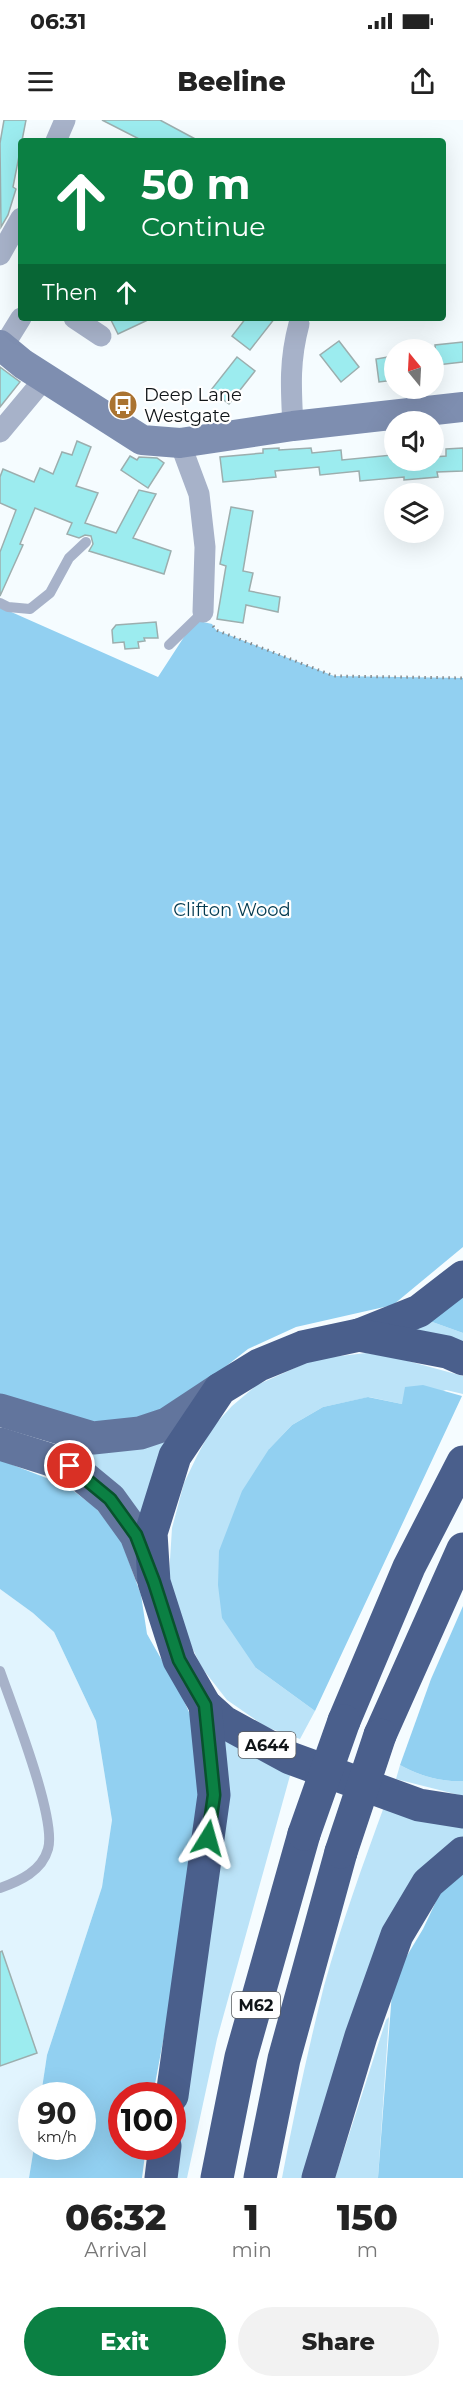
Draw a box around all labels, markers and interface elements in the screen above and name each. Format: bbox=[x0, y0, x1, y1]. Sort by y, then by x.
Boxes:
text: 06:31 bbox=[30, 8, 86, 35]
icon: menu bbox=[24, 65, 57, 98]
text: Beeline bbox=[177, 65, 286, 98]
icon: share bbox=[406, 65, 439, 98]
text: 50 m bbox=[141, 158, 250, 210]
icon: ahead bbox=[42, 162, 120, 240]
text: Continue bbox=[141, 210, 266, 243]
icon: ahead bbox=[110, 276, 143, 309]
text: Then bbox=[42, 279, 98, 306]
north arrow bbox=[384, 339, 444, 399]
map controls bbox=[384, 339, 444, 543]
place label: Deep Lane Westgate bbox=[144, 384, 242, 427]
bus stop icon: Deep Lane Westgate bbox=[107, 389, 139, 421]
button: sound bbox=[384, 411, 444, 471]
button: layers bbox=[384, 483, 444, 543]
park label: Clifton Wood bbox=[173, 899, 291, 921]
pin bbox=[44, 1440, 95, 1491]
icon: arrive bbox=[53, 1449, 86, 1482]
road number: A644 bbox=[238, 1732, 296, 1758]
position arrow bbox=[176, 1806, 240, 1870]
road number: M62 bbox=[232, 1992, 280, 2018]
speed limit sign: 100 bbox=[108, 2082, 186, 2160]
text: 90 bbox=[37, 2095, 77, 2132]
text: km/h bbox=[37, 2127, 77, 2146]
text: 06:32 bbox=[65, 2195, 166, 2239]
text: 1 bbox=[244, 2195, 259, 2239]
text: 150 bbox=[337, 2195, 398, 2239]
text: Arrival bbox=[84, 2238, 147, 2262]
text: min bbox=[232, 2238, 272, 2262]
text: m bbox=[357, 2238, 378, 2262]
button: Exit bbox=[24, 2307, 226, 2376]
button: Share bbox=[238, 2307, 439, 2376]

